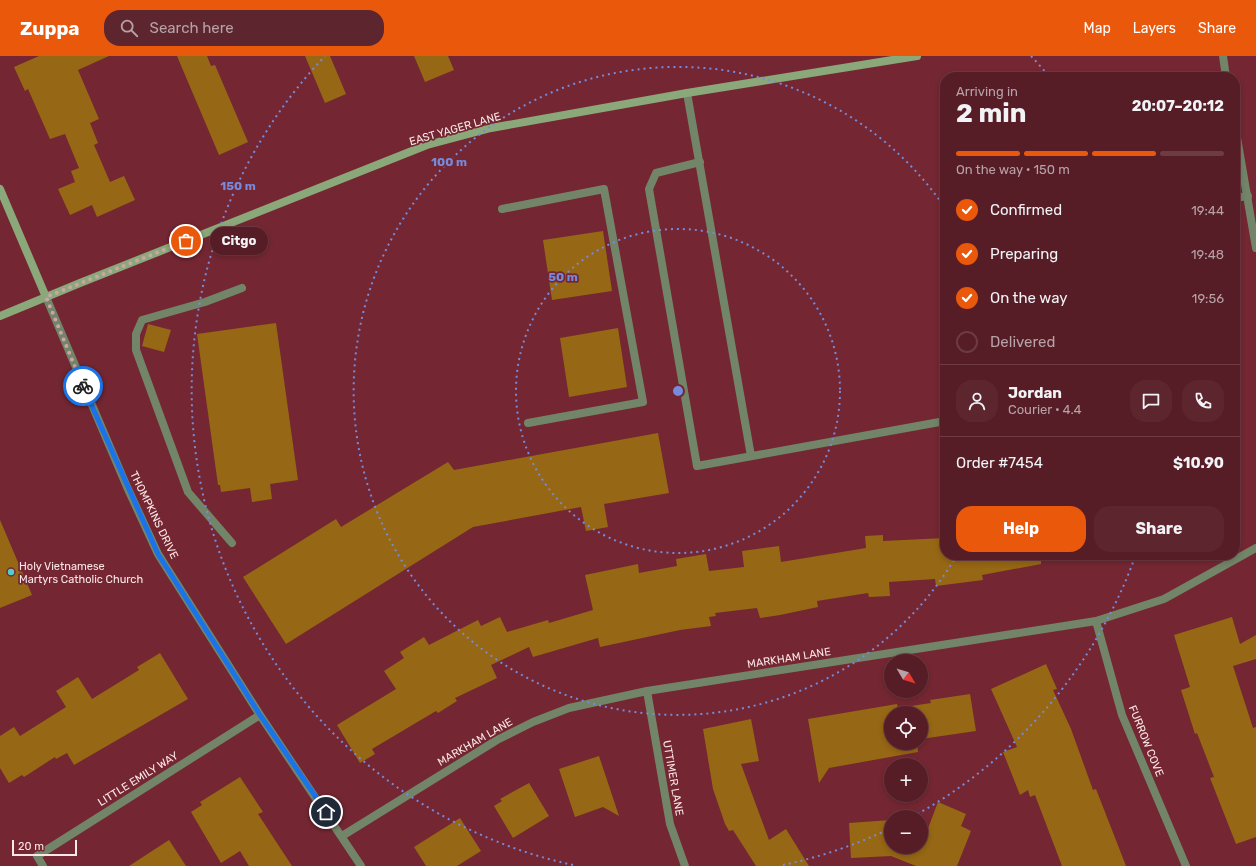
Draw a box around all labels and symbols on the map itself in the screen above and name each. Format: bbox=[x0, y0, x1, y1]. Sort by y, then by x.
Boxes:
street label: EAST YAGER LANE bbox=[408, 110, 503, 148]
text: 100 m bbox=[431, 155, 467, 169]
text: 150 m bbox=[220, 179, 256, 193]
pin bbox=[169, 224, 203, 258]
callout: Citgo bbox=[210, 227, 268, 255]
text: 50 m bbox=[548, 270, 578, 284]
courier bbox=[63, 366, 103, 406]
centre of rings bbox=[671, 384, 685, 398]
street label: THOMPKINS DRIVE bbox=[127, 469, 181, 561]
place label: Holy Vietnamese Martyrs Catholic Church bbox=[19, 560, 143, 586]
marker: Holy Vietnamese Martyrs Catholic Church bbox=[6, 567, 16, 577]
street label: MARKHAM LANE bbox=[746, 645, 832, 671]
north arrow bbox=[884, 654, 928, 698]
street label: FURROW COVE bbox=[1126, 703, 1166, 779]
street label: MARKHAM LANE bbox=[435, 715, 515, 769]
street label: UTTIMER LANE bbox=[660, 739, 686, 817]
street label: LITTLE EMILY WAY bbox=[95, 749, 181, 809]
pin bbox=[309, 795, 343, 829]
scale bar bbox=[12, 838, 77, 857]

